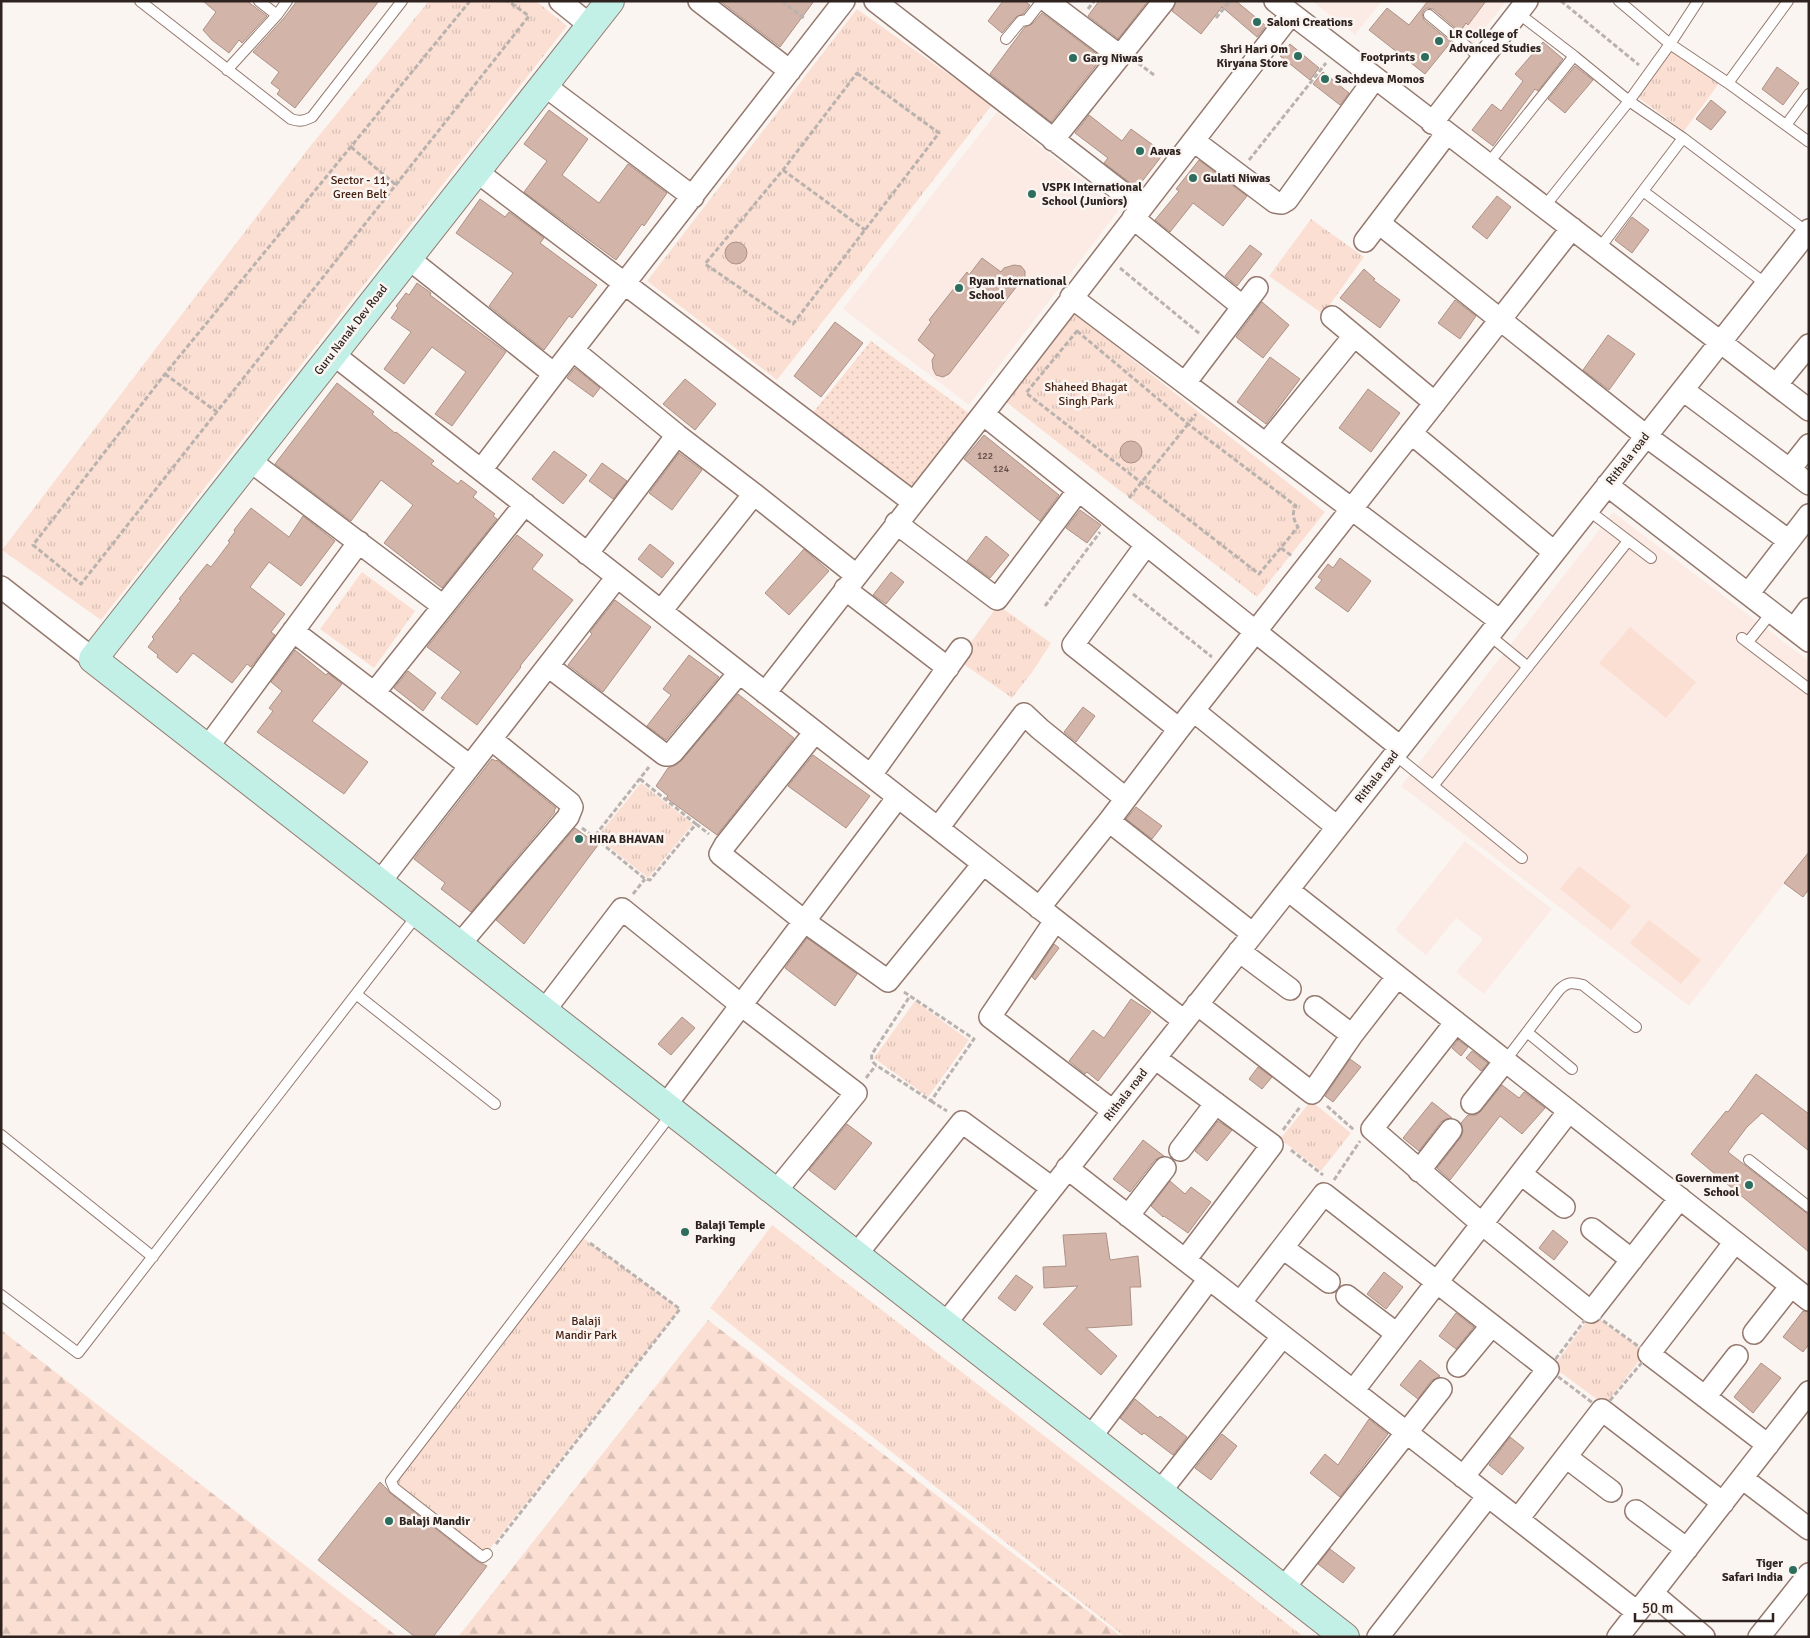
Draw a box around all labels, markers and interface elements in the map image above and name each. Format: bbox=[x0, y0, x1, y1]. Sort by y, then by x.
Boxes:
place label: Saloni Creations bbox=[1267, 15, 1353, 30]
marker: Saloni Creations bbox=[1251, 16, 1263, 28]
place label: LR College of Advanced Studies bbox=[1449, 27, 1542, 56]
marker: LR College of Advanced Studies bbox=[1433, 35, 1445, 47]
place label: Shri Hari Om Kiryana Store bbox=[1217, 42, 1288, 71]
marker: Shri Hari Om Kiryana Store bbox=[1292, 50, 1304, 62]
place label: Footprints bbox=[1361, 50, 1416, 65]
place label: Garg Niwas bbox=[1083, 51, 1144, 66]
marker: Footprints bbox=[1419, 51, 1431, 63]
marker: Garg Niwas bbox=[1067, 52, 1079, 64]
place label: Sachdeva Momos bbox=[1335, 72, 1425, 87]
marker: Sachdeva Momos bbox=[1319, 73, 1331, 85]
place label: Aavas bbox=[1150, 144, 1182, 159]
marker: Aavas bbox=[1134, 145, 1146, 157]
place label: Gulati Niwas bbox=[1203, 171, 1271, 186]
marker: Gulati Niwas bbox=[1187, 172, 1199, 184]
park label: Sector - 11, Green Belt bbox=[331, 173, 389, 202]
place label: VSPK International School (Juniors) bbox=[1042, 180, 1142, 209]
marker: VSPK International School (Juniors) bbox=[1026, 188, 1038, 200]
place label: Ryan International School bbox=[969, 274, 1067, 303]
street label: Guru Nanak Dev Road bbox=[311, 282, 391, 378]
marker: Ryan International School bbox=[953, 282, 965, 294]
park label: Shaheed Bhagat Singh Park bbox=[1044, 380, 1128, 409]
street label: Rithala road bbox=[1603, 430, 1653, 488]
house number: 122 bbox=[977, 450, 993, 462]
house number: 124 bbox=[993, 463, 1010, 475]
street label: Rithala road bbox=[1352, 748, 1402, 806]
place label: HIRA BHAVAN bbox=[589, 832, 664, 847]
marker: HIRA BHAVAN bbox=[573, 833, 585, 845]
street label: Rithala road bbox=[1101, 1066, 1151, 1124]
place label: Government School bbox=[1675, 1171, 1740, 1200]
marker: Government School bbox=[1743, 1179, 1755, 1191]
place label: Balaji Temple Parking bbox=[695, 1218, 765, 1247]
marker: Balaji Temple Parking bbox=[679, 1226, 691, 1238]
park label: Balaji Mandir Park bbox=[555, 1314, 617, 1343]
place label: Balaji Mandir bbox=[399, 1514, 470, 1529]
marker: Balaji Mandir bbox=[383, 1515, 395, 1527]
place label: Tiger Safari India bbox=[1722, 1556, 1783, 1585]
marker: Tiger Safari India bbox=[1787, 1564, 1799, 1576]
scale bar bbox=[1635, 1590, 1772, 1622]
text: 50 m bbox=[1642, 1599, 1673, 1617]

